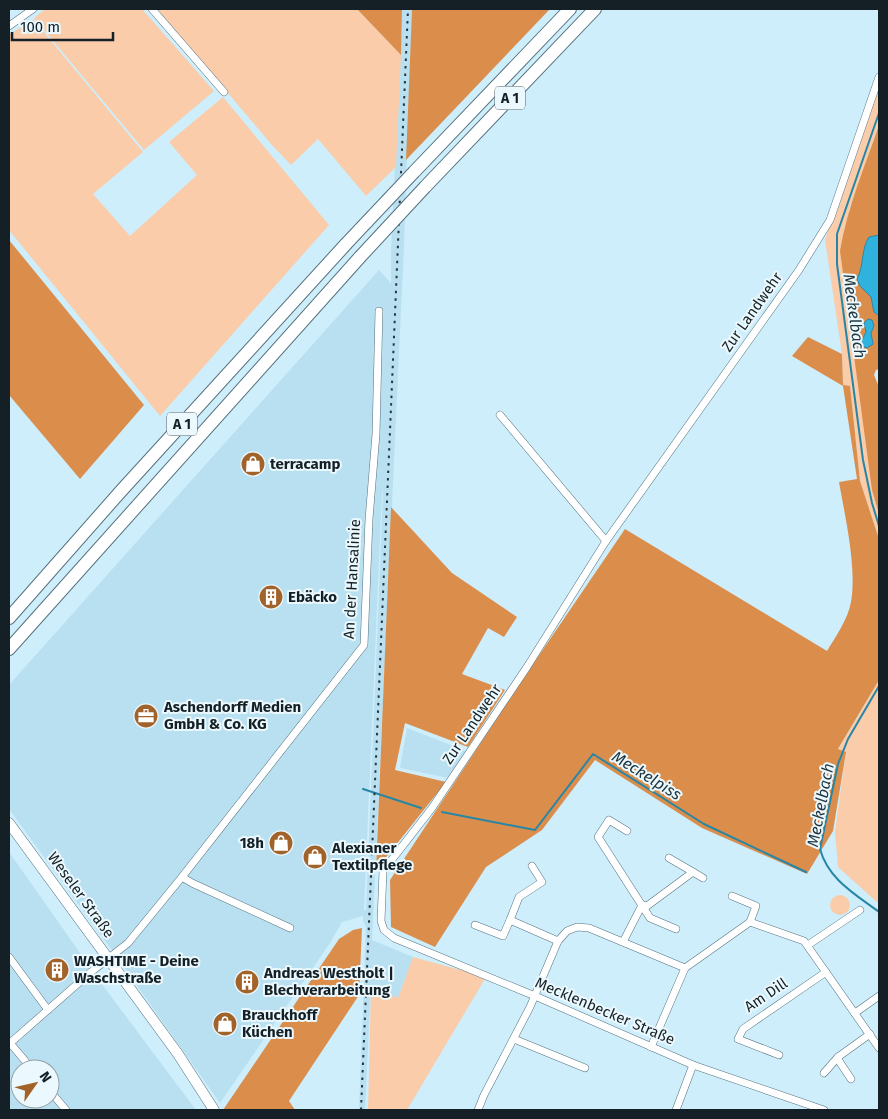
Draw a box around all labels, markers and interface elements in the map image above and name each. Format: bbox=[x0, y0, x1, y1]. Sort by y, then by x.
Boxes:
scale bar bbox=[12, 10, 114, 42]
text: 100 m bbox=[20, 18, 60, 36]
road number: A 1 bbox=[495, 86, 525, 110]
street label: Zur Landwehr bbox=[718, 269, 786, 355]
water label: Meckelbach bbox=[839, 273, 870, 359]
road number: A 1 bbox=[167, 412, 197, 436]
shop icon: terracamp bbox=[240, 451, 266, 477]
place label: terracamp bbox=[270, 455, 340, 473]
street label: An der Hansalinie bbox=[340, 519, 364, 639]
building icon: Ebäcko bbox=[258, 584, 284, 610]
place label: Ebäcko bbox=[288, 588, 337, 606]
street label: Zur Landwehr bbox=[439, 680, 506, 767]
place label: Aschendorff Medien GmbH & Co. KG bbox=[163, 698, 301, 733]
office icon: Aschendorff Medien GmbH & Co. KG bbox=[133, 703, 159, 729]
water label: Meckelpiss bbox=[609, 747, 685, 804]
water label: Meckelbach bbox=[803, 762, 838, 849]
shop icon: 18h bbox=[268, 830, 294, 856]
place label: 18h bbox=[240, 834, 264, 852]
place label: Alexianer Textilpflege bbox=[331, 839, 412, 874]
shop icon: Alexianer Textilpflege bbox=[302, 844, 328, 870]
street label: Weseler Straße bbox=[44, 848, 118, 942]
place label: WASHTIME - Deine Waschstraße bbox=[74, 952, 199, 987]
building icon: WASHTIME - Deine Waschstraße bbox=[44, 957, 70, 983]
place label: Andreas Westholt | Blechverarbeitung bbox=[263, 964, 394, 999]
building icon: Andreas Westholt | Blechverarbeitung bbox=[234, 969, 260, 995]
street label: Mecklenbecker Straße bbox=[533, 973, 677, 1049]
street label: Am Dill bbox=[741, 974, 791, 1016]
place label: Brauckhoff Küchen bbox=[242, 1006, 319, 1041]
shop icon: Brauckhoff Küchen bbox=[212, 1011, 238, 1037]
north arrow bbox=[10, 1059, 60, 1109]
text: N bbox=[36, 1068, 55, 1086]

